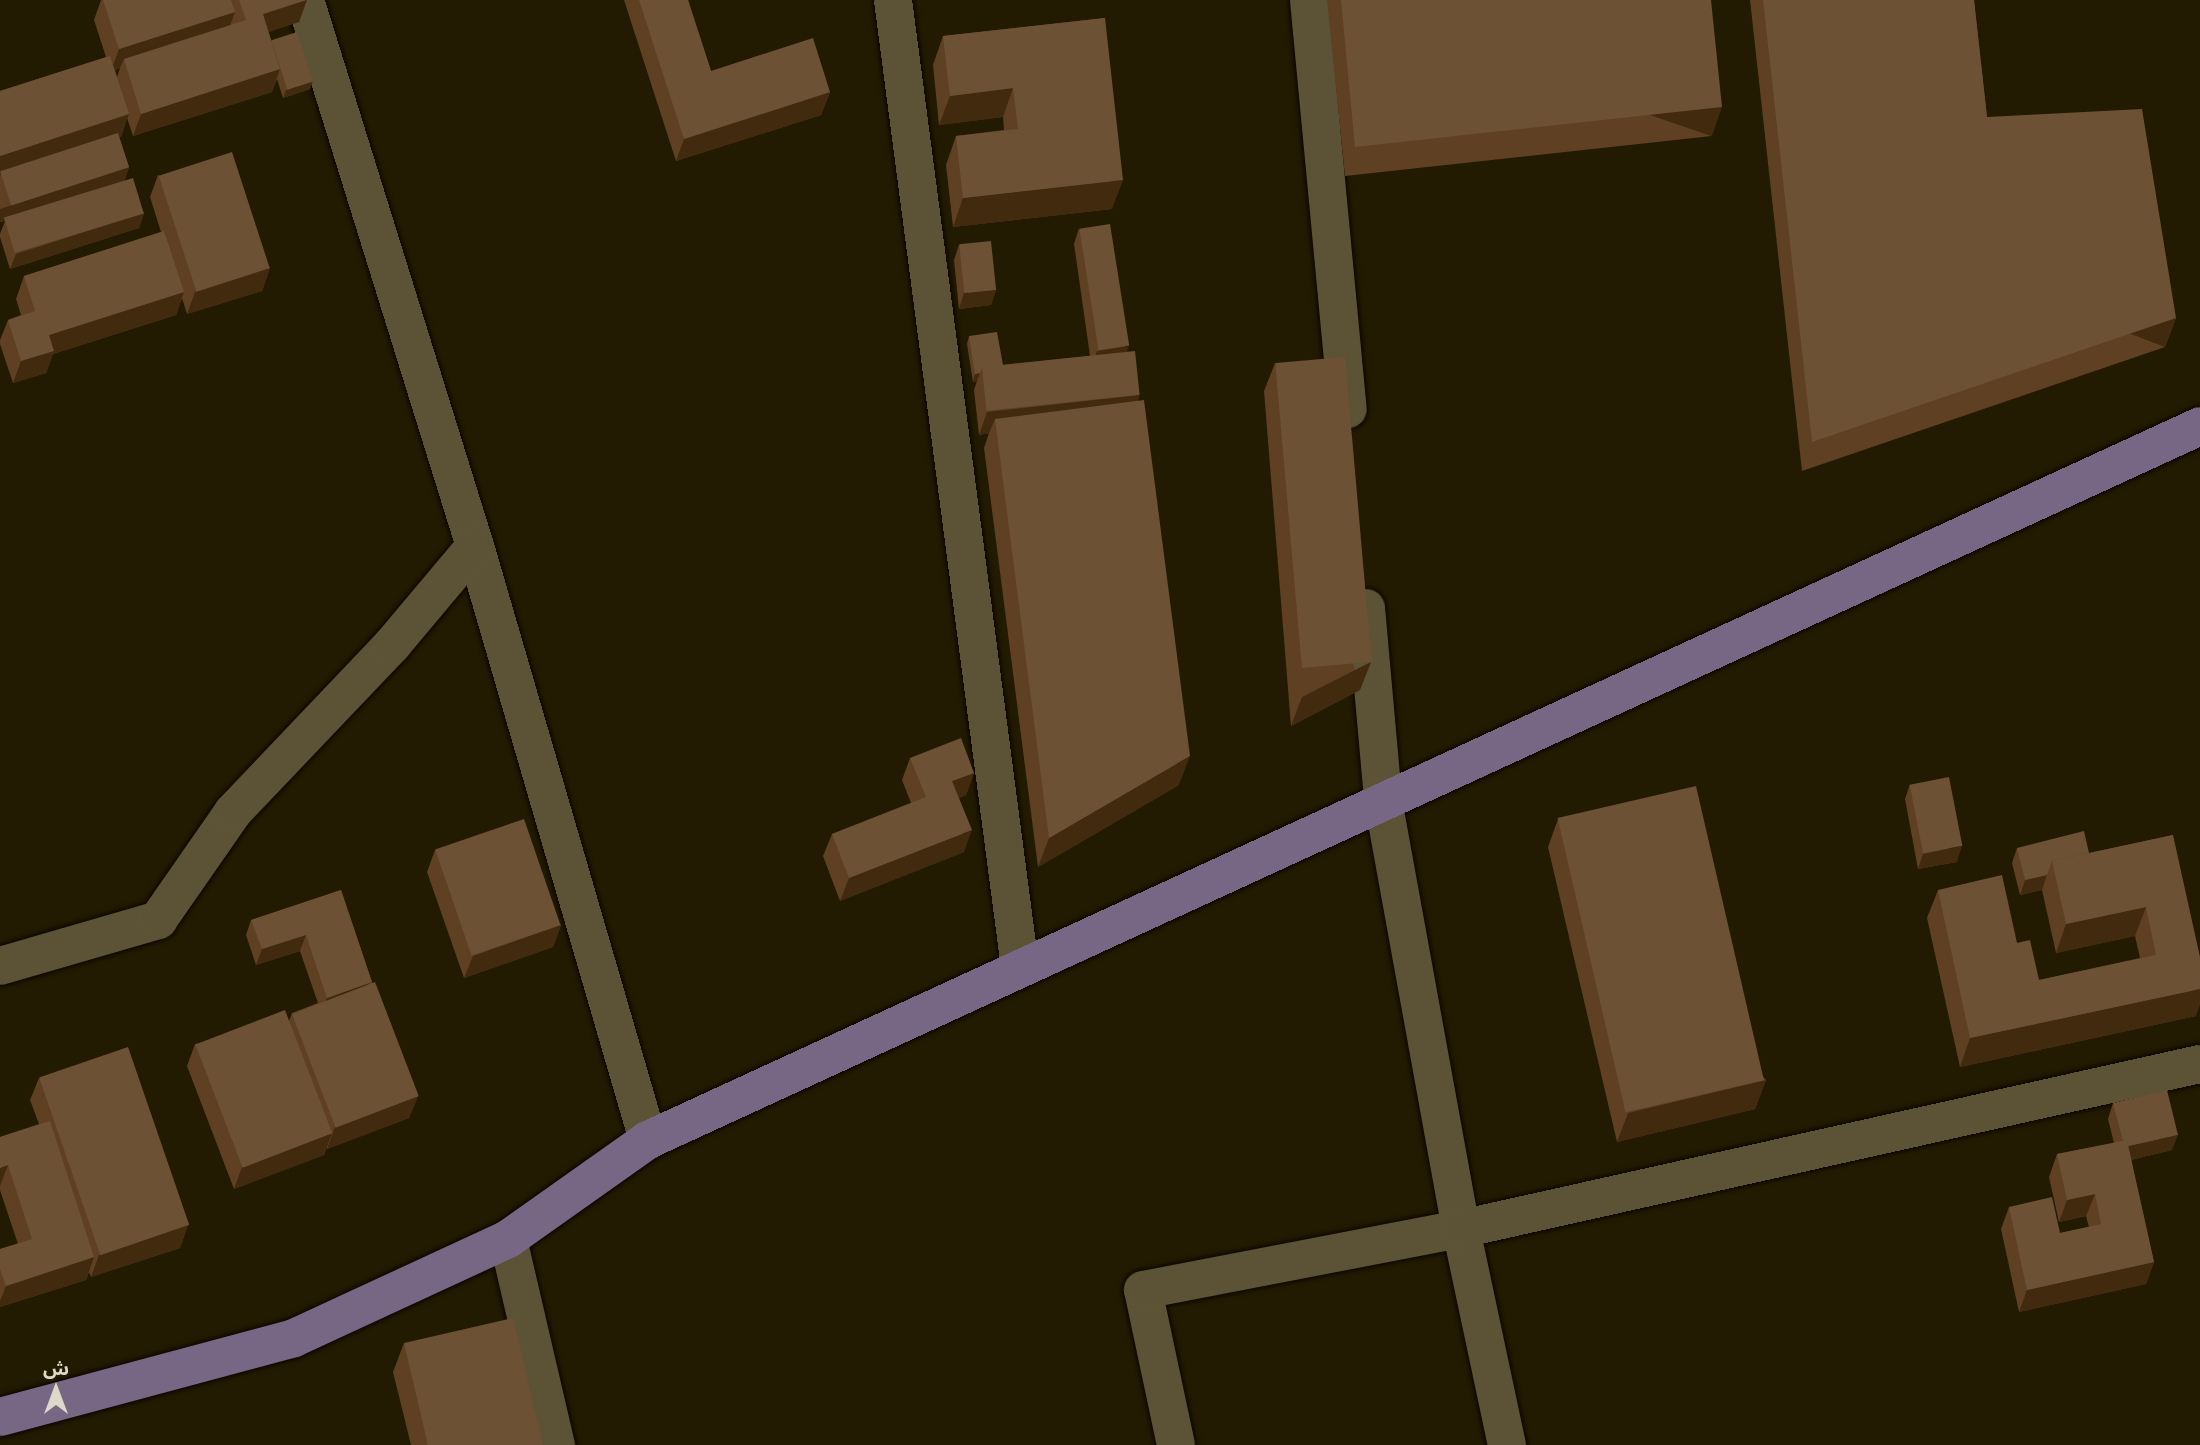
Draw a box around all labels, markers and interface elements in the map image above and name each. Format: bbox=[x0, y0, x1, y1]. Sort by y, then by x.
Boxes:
text: ش bbox=[43, 1353, 69, 1382]
north arrow bbox=[21, 1354, 91, 1424]

